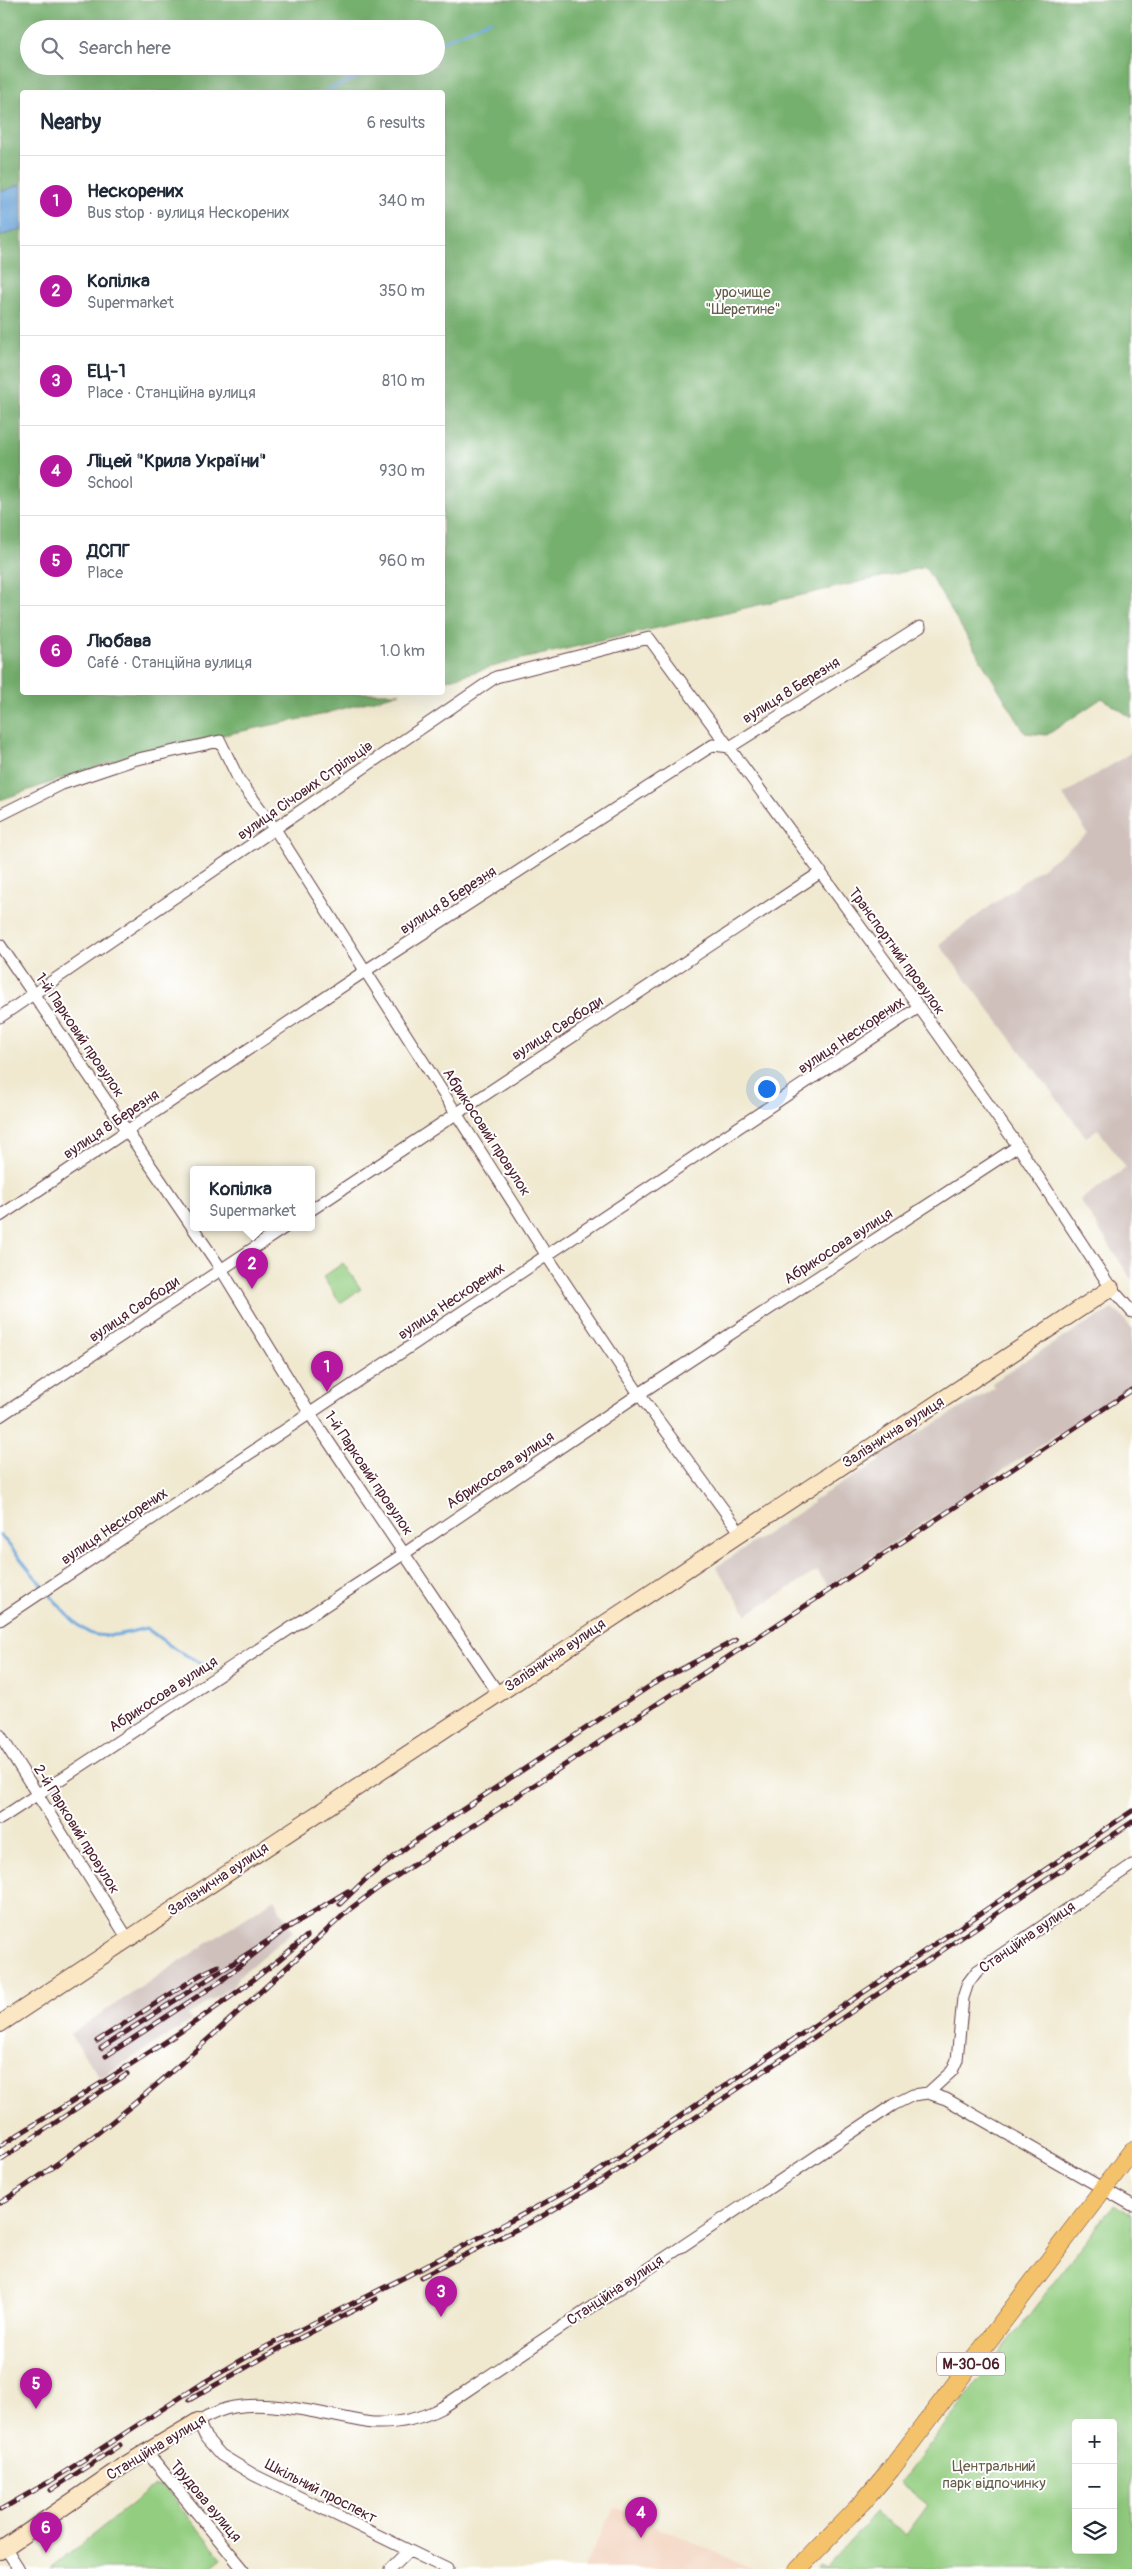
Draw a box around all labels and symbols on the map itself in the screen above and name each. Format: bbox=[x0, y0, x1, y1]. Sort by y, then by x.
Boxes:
park label: урочище "Шеретине" bbox=[705, 283, 781, 319]
street label: вулиця 8 Березня bbox=[739, 653, 844, 728]
street label: вулиця Січових Стрільців bbox=[234, 736, 377, 844]
street label: вулиця 8 Березня bbox=[396, 862, 500, 939]
street label: Транспортний провулок bbox=[844, 884, 949, 1019]
street label: 1-й Парковий провулок bbox=[31, 969, 129, 1101]
street label: вулиця Свободи bbox=[508, 992, 607, 1065]
street label: вулиця Нескорених bbox=[794, 993, 908, 1078]
street label: Абрикосовий провулок bbox=[438, 1065, 535, 1200]
your location bbox=[754, 1076, 780, 1102]
street label: вулиця 8 Березня bbox=[60, 1085, 163, 1163]
street label: Абрикосова вулиця bbox=[780, 1204, 896, 1289]
pin: 2 bbox=[236, 1248, 268, 1289]
street label: вулиця Нескорених bbox=[394, 1259, 508, 1344]
street label: вулиця Свободи bbox=[85, 1272, 183, 1347]
pin: 1 bbox=[311, 1351, 343, 1392]
street label: Залізнична вулиця bbox=[839, 1392, 948, 1473]
street label: 1-й Парковий провулок bbox=[320, 1407, 418, 1539]
street label: Абрикосова вулиця bbox=[443, 1427, 558, 1514]
street label: вулиця Нескорених bbox=[57, 1484, 171, 1569]
street label: Залізнична вулиця bbox=[501, 1615, 610, 1696]
street label: Абрикосова вулиця bbox=[105, 1652, 221, 1737]
street label: 2-й Парковий провулок bbox=[29, 1761, 124, 1898]
street label: Залізнична вулиця bbox=[164, 1839, 273, 1920]
street label: Станційна вулиця bbox=[976, 1897, 1079, 1978]
street label: Станційна вулиця bbox=[563, 2251, 667, 2330]
pin: 3 bbox=[425, 2276, 457, 2317]
road number: М-30-06 bbox=[937, 2352, 1005, 2376]
pin: 5 bbox=[20, 2368, 52, 2409]
street label: Станційна вулиця bbox=[103, 2410, 210, 2485]
street label: Шкільний проспект bbox=[262, 2455, 380, 2528]
street label: Трудова вулиця bbox=[166, 2456, 245, 2546]
park label: Центральний парк відпочинку bbox=[942, 2457, 1046, 2493]
pin: 4 bbox=[625, 2497, 657, 2538]
pin: 6 bbox=[30, 2512, 62, 2553]

